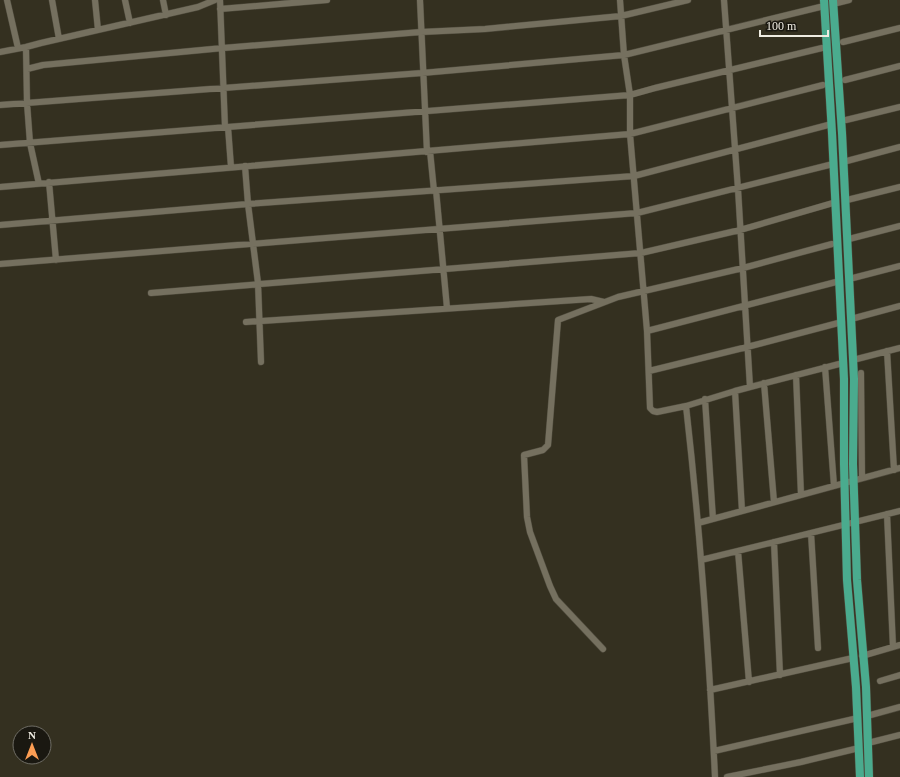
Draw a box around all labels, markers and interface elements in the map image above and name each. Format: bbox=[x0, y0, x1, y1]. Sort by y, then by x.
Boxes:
scale bar bbox=[760, 12, 828, 38]
text: 100 m bbox=[766, 19, 797, 33]
north arrow bbox=[12, 725, 52, 765]
text: N bbox=[28, 729, 36, 741]

